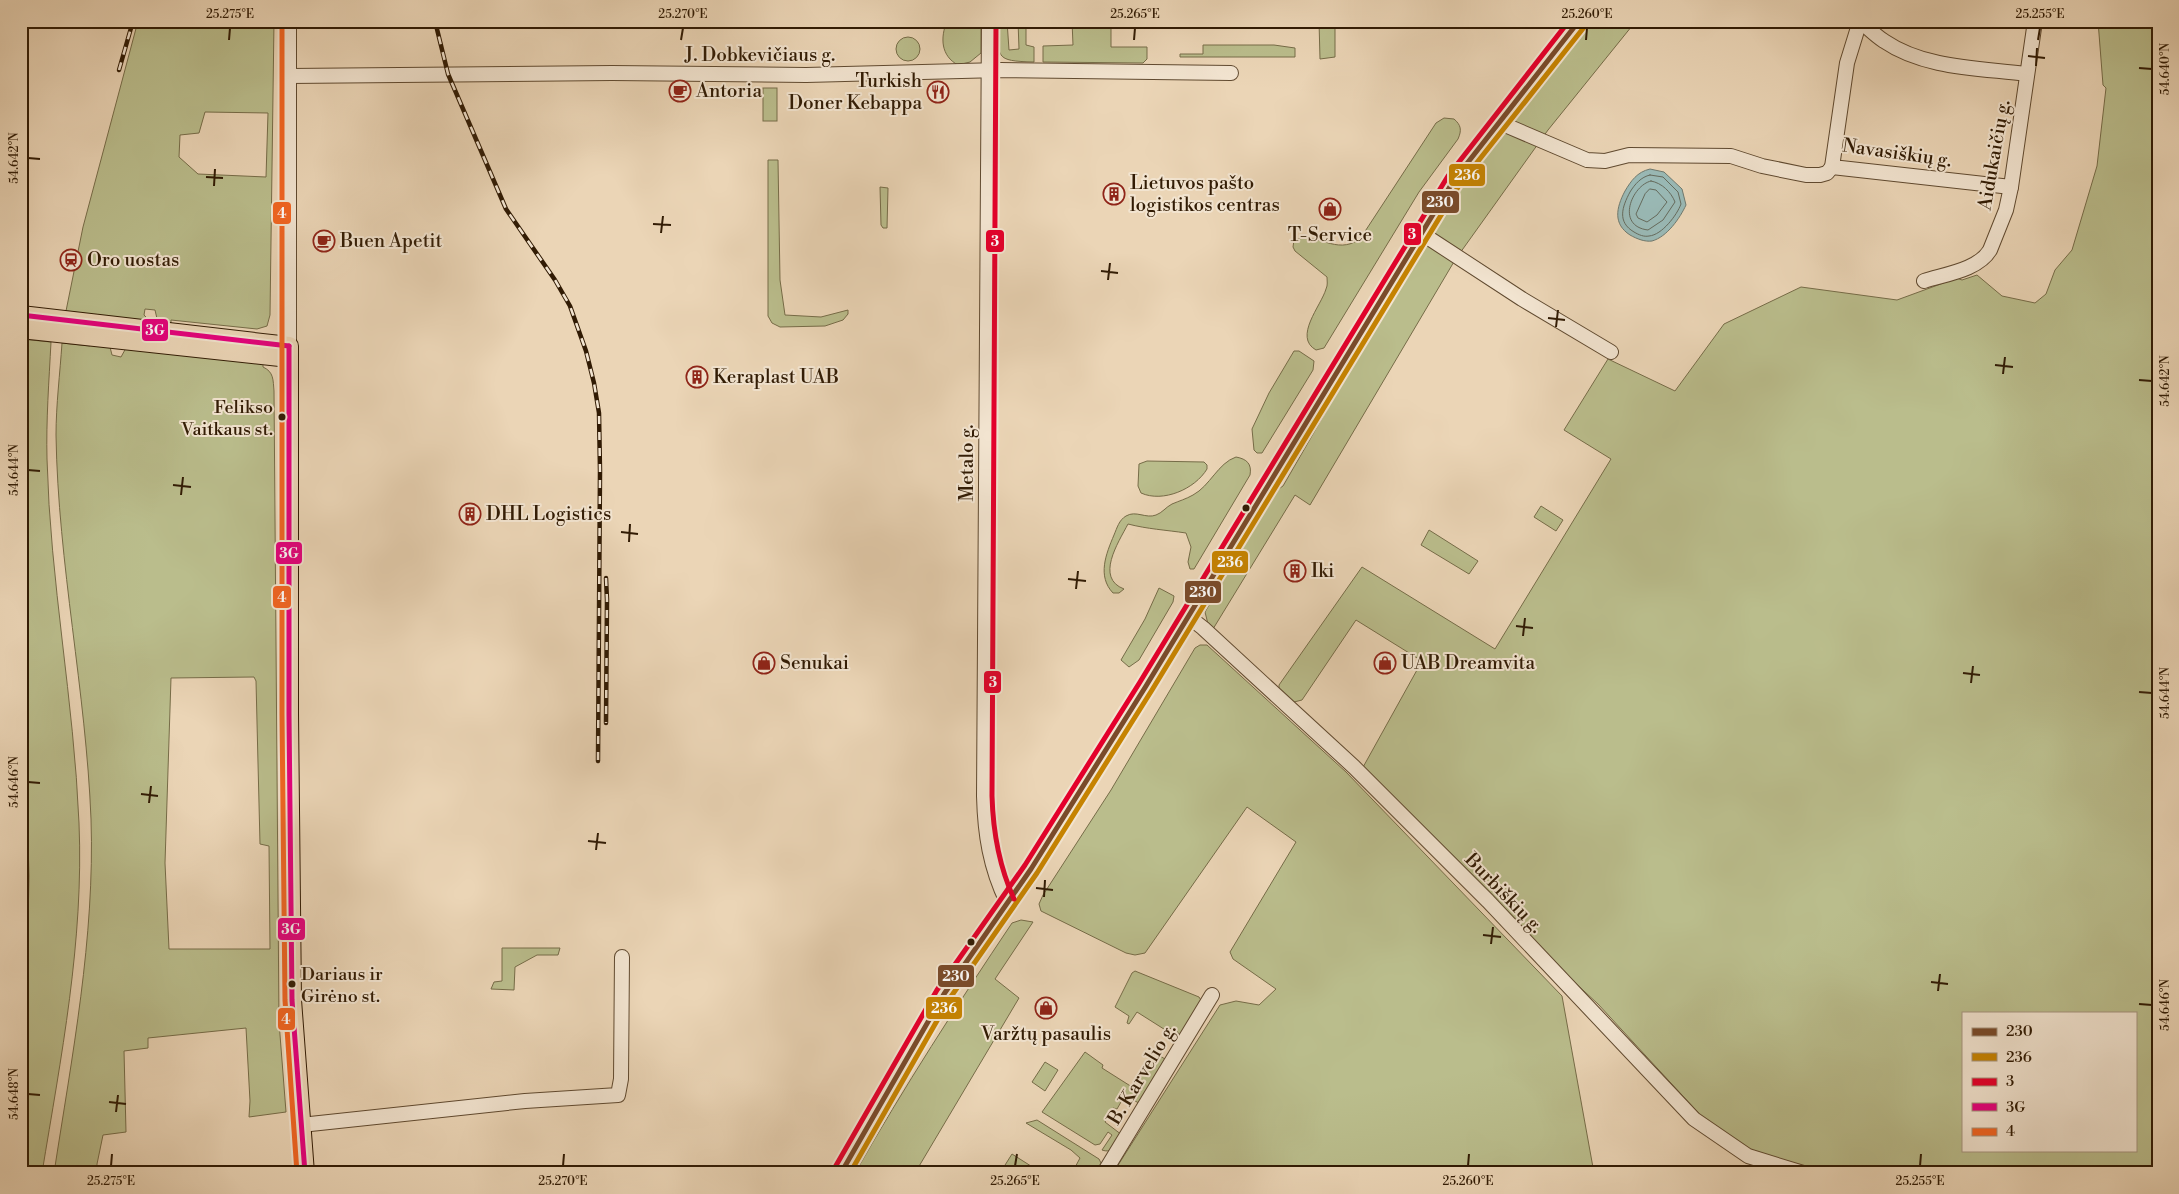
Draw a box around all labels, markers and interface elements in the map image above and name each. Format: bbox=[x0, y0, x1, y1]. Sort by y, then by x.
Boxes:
text: 25.275°E bbox=[206, 7, 254, 22]
text: 25.270°E bbox=[658, 7, 708, 22]
text: 25.265°E bbox=[1110, 7, 1160, 22]
text: 25.260°E bbox=[1562, 7, 1612, 22]
text: 25.255°E bbox=[2016, 7, 2064, 22]
street label: J. Dobkevičiaus g. bbox=[684, 43, 835, 67]
text: 54.640°N bbox=[2158, 43, 2173, 95]
place label: Turkish Doner Kebappa bbox=[788, 69, 922, 115]
cafe icon: Antoria bbox=[668, 79, 692, 103]
place label: Antoria bbox=[695, 79, 762, 103]
restaurant icon: Turkish Doner Kebappa bbox=[926, 80, 950, 104]
street label: Aidukaičių g. bbox=[1972, 98, 2016, 213]
text: 54.642°N bbox=[7, 132, 22, 184]
street label: Navasiškių g. bbox=[1841, 133, 1953, 173]
line badge: 236 bbox=[1448, 163, 1486, 187]
text: 236 bbox=[1454, 167, 1480, 185]
place label: Lietuvos pašto logistikos centras bbox=[1130, 171, 1280, 217]
building icon: Lietuvos pašto logistikos centras bbox=[1102, 182, 1126, 206]
line badge: 230 bbox=[1421, 190, 1460, 214]
text: 230 bbox=[1426, 194, 1454, 212]
shop icon: T-Service bbox=[1318, 197, 1342, 221]
line badge: 4 bbox=[272, 201, 292, 225]
text: 4 bbox=[277, 205, 287, 223]
line badge: 3 bbox=[1403, 222, 1422, 246]
place label: T-Service bbox=[1288, 223, 1372, 247]
text: 3 bbox=[1408, 226, 1416, 244]
cafe icon: Buen Apetit bbox=[312, 229, 336, 253]
place label: Buen Apetit bbox=[339, 229, 442, 253]
line badge: 3 bbox=[985, 229, 1005, 253]
text: 3 bbox=[991, 233, 999, 251]
station icon: Oro uostas bbox=[59, 248, 83, 272]
place label: Oro uostas bbox=[87, 248, 179, 272]
line badge: 3G bbox=[141, 318, 169, 342]
text: 3G bbox=[145, 322, 165, 340]
text: 54.642°N bbox=[2158, 355, 2173, 407]
building icon: Keraplast UAB bbox=[685, 365, 709, 389]
place label: Keraplast UAB bbox=[713, 365, 839, 389]
place label: Felikso Vaitkaus st. bbox=[180, 396, 273, 441]
marker: Felikso Vaitkaus st. bbox=[277, 412, 287, 422]
street label: Metalo g. bbox=[955, 424, 979, 502]
text: 54.644°N bbox=[7, 444, 22, 496]
building icon: DHL Logistics bbox=[458, 502, 482, 526]
place label: DHL Logistics bbox=[486, 502, 611, 526]
unlabelled marker bbox=[1241, 503, 1251, 513]
line badge: 3G bbox=[275, 541, 303, 565]
text: 3G bbox=[279, 545, 299, 563]
line badge: 236 bbox=[1211, 550, 1249, 574]
text: 236 bbox=[1217, 554, 1243, 572]
building icon: Iki bbox=[1283, 559, 1307, 583]
place label: Iki bbox=[1311, 559, 1334, 583]
line badge: 230 bbox=[1184, 580, 1222, 604]
text: 230 bbox=[1189, 584, 1217, 602]
line badge: 4 bbox=[272, 585, 292, 609]
text: 4 bbox=[277, 589, 287, 607]
shop icon: Senukai bbox=[752, 651, 776, 675]
place label: Senukai bbox=[780, 651, 849, 675]
shop icon: UAB Dreamvita bbox=[1373, 651, 1397, 675]
place label: UAB Dreamvita bbox=[1401, 651, 1536, 675]
text: 54.644°N bbox=[2158, 667, 2173, 719]
line badge: 3 bbox=[983, 670, 1002, 694]
text: 3 bbox=[989, 674, 997, 692]
text: 54.646°N bbox=[7, 756, 22, 808]
street label: Burbiškių g. bbox=[1459, 847, 1548, 938]
line badge: 3G bbox=[277, 917, 306, 941]
text: 3G bbox=[281, 921, 301, 939]
unlabelled marker bbox=[966, 937, 976, 947]
place label: Dariaus ir Girėno st. bbox=[301, 963, 383, 1008]
line badge: 230 bbox=[937, 964, 975, 988]
text: 230 bbox=[942, 968, 970, 986]
marker: Dariaus ir Girėno st. bbox=[287, 979, 297, 989]
text: 54.646°N bbox=[2158, 979, 2173, 1031]
line badge: 236 bbox=[925, 996, 963, 1020]
shop icon: Varžtų pasaulis bbox=[1034, 996, 1058, 1020]
text: 236 bbox=[931, 1000, 957, 1018]
line badge: 4 bbox=[277, 1007, 296, 1031]
text: 4 bbox=[281, 1011, 291, 1029]
legend bbox=[1962, 1012, 2136, 1152]
street label: B. Karvelio g. bbox=[1102, 1019, 1182, 1130]
place label: Varžtų pasaulis bbox=[980, 1022, 1111, 1046]
text: 230 bbox=[2006, 1022, 2033, 1041]
text: 236 bbox=[2006, 1048, 2032, 1067]
text: 54.648°N bbox=[7, 1068, 22, 1120]
text: 3 bbox=[2006, 1072, 2014, 1091]
text: 3G bbox=[2006, 1098, 2025, 1117]
text: 4 bbox=[2006, 1122, 2015, 1141]
text: 25.275°E bbox=[87, 1174, 135, 1189]
text: 25.270°E bbox=[538, 1174, 588, 1189]
text: 25.265°E bbox=[990, 1174, 1040, 1189]
text: 25.260°E bbox=[1443, 1174, 1493, 1189]
text: 25.255°E bbox=[1896, 1174, 1944, 1189]

